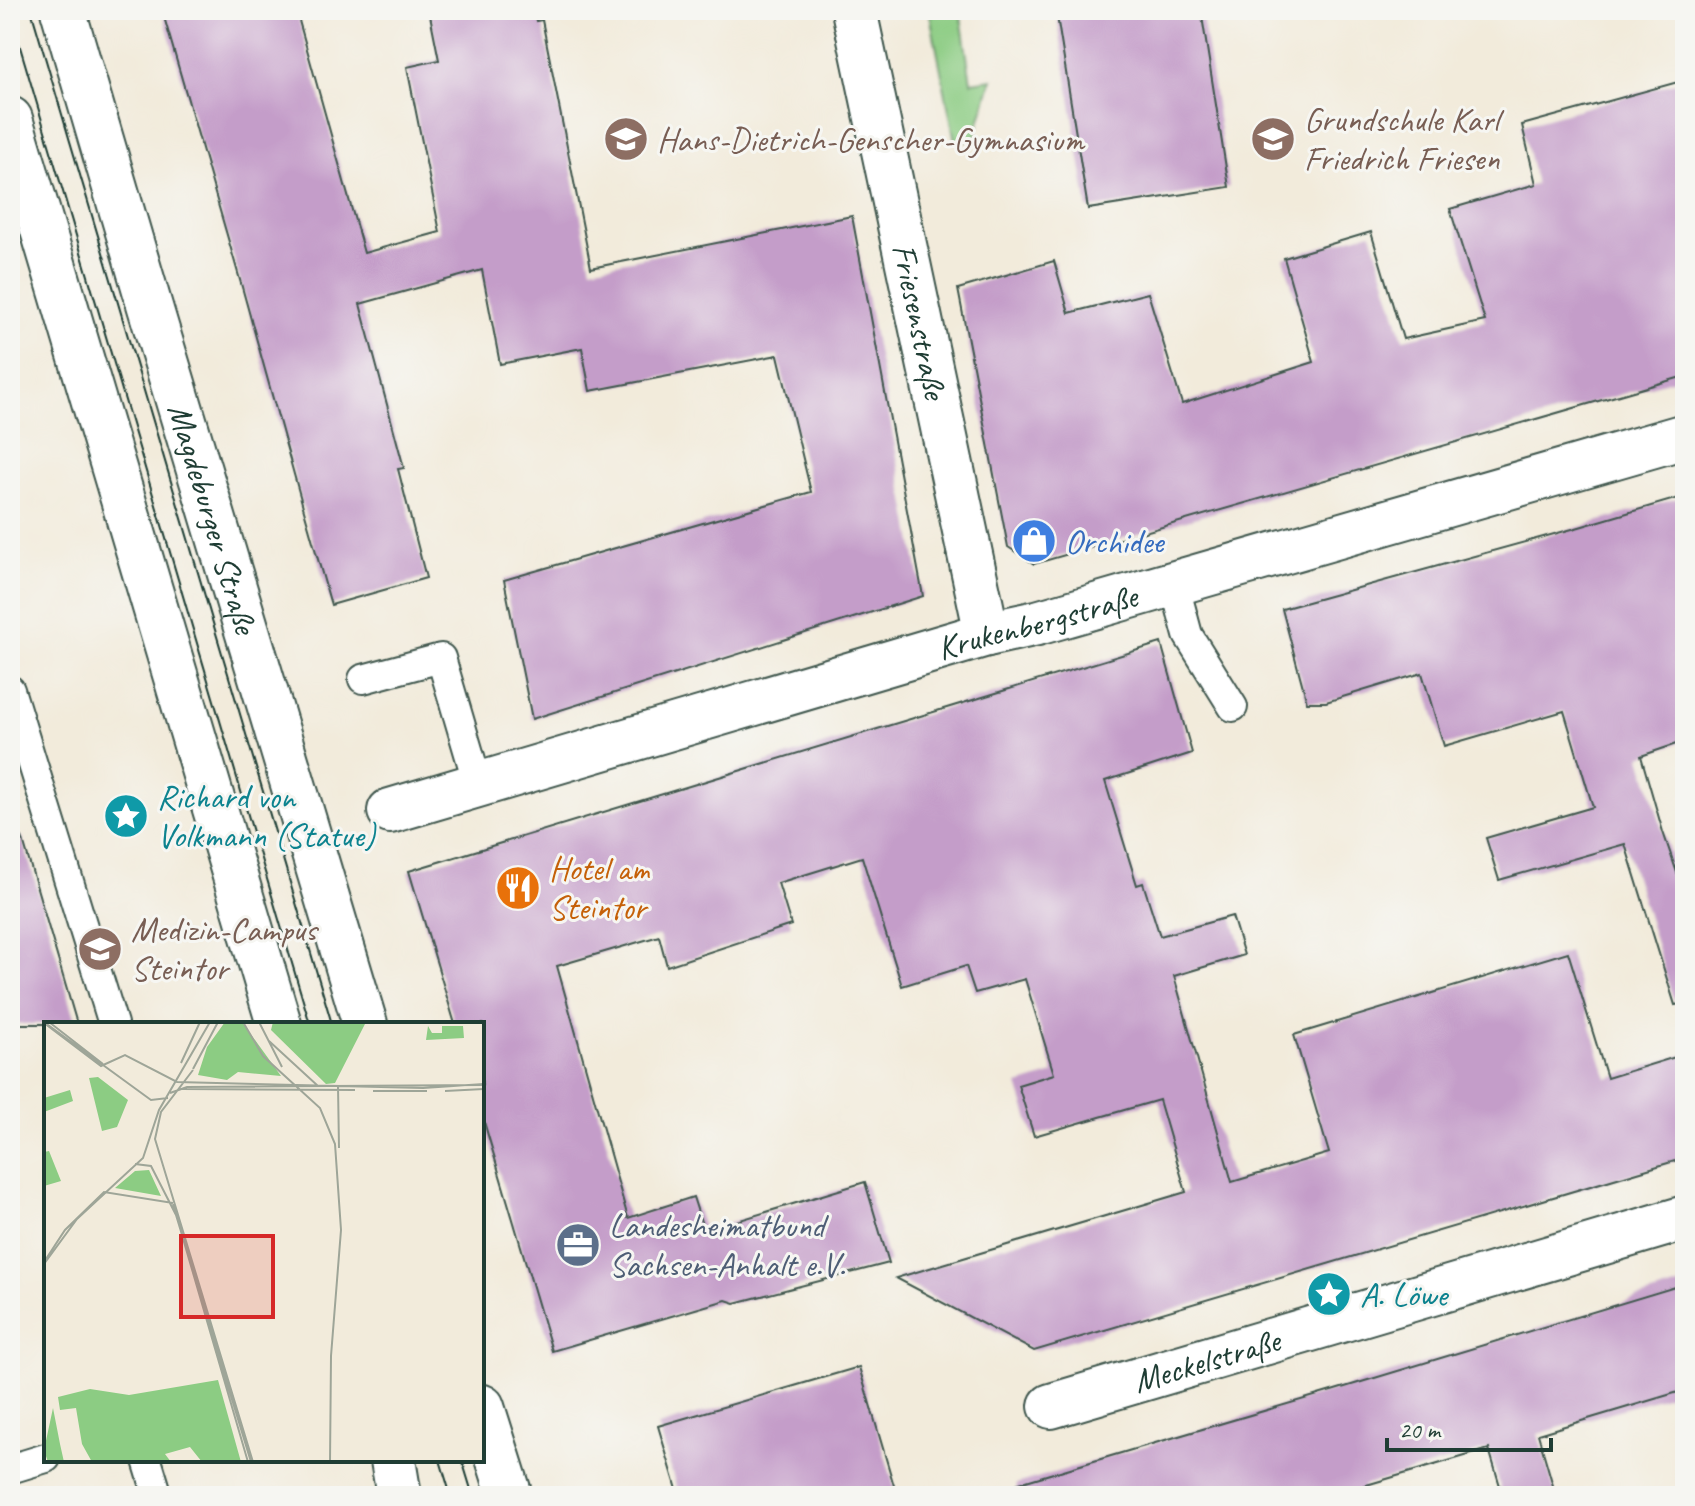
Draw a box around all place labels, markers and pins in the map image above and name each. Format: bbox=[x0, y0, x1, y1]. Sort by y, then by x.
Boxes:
place label: Grundschule Karl Friedrich Friesen bbox=[1304, 98, 1505, 180]
school or university icon: Hans-Dietrich-Genscher-Gymnasium bbox=[602, 115, 650, 163]
school or university icon: Grundschule Karl Friedrich Friesen bbox=[1249, 115, 1297, 163]
place label: Hans-Dietrich-Genscher-Gymnasium bbox=[657, 118, 1086, 161]
shop icon: Orchidee bbox=[1010, 517, 1058, 565]
place label: Orchidee bbox=[1065, 520, 1165, 563]
place label: Richard von Volkmann (Statue) bbox=[157, 775, 377, 857]
place icon: Richard von Volkmann (Statue) bbox=[102, 792, 150, 840]
place label: Hotel am Steintor bbox=[549, 847, 650, 929]
restaurant icon: Hotel am Steintor bbox=[494, 864, 542, 912]
place label: Medizin-Campus Steintor bbox=[131, 908, 320, 990]
school or university icon: Medizin-Campus Steintor bbox=[76, 925, 124, 973]
place label: Landesheimatbund Sachsen-Anhalt e.V. bbox=[609, 1204, 846, 1286]
office icon: Landesheimatbund Sachsen-Anhalt e.V. bbox=[554, 1221, 602, 1269]
place icon: A. Löwe bbox=[1305, 1270, 1353, 1318]
place label: A. Löwe bbox=[1360, 1273, 1450, 1316]

